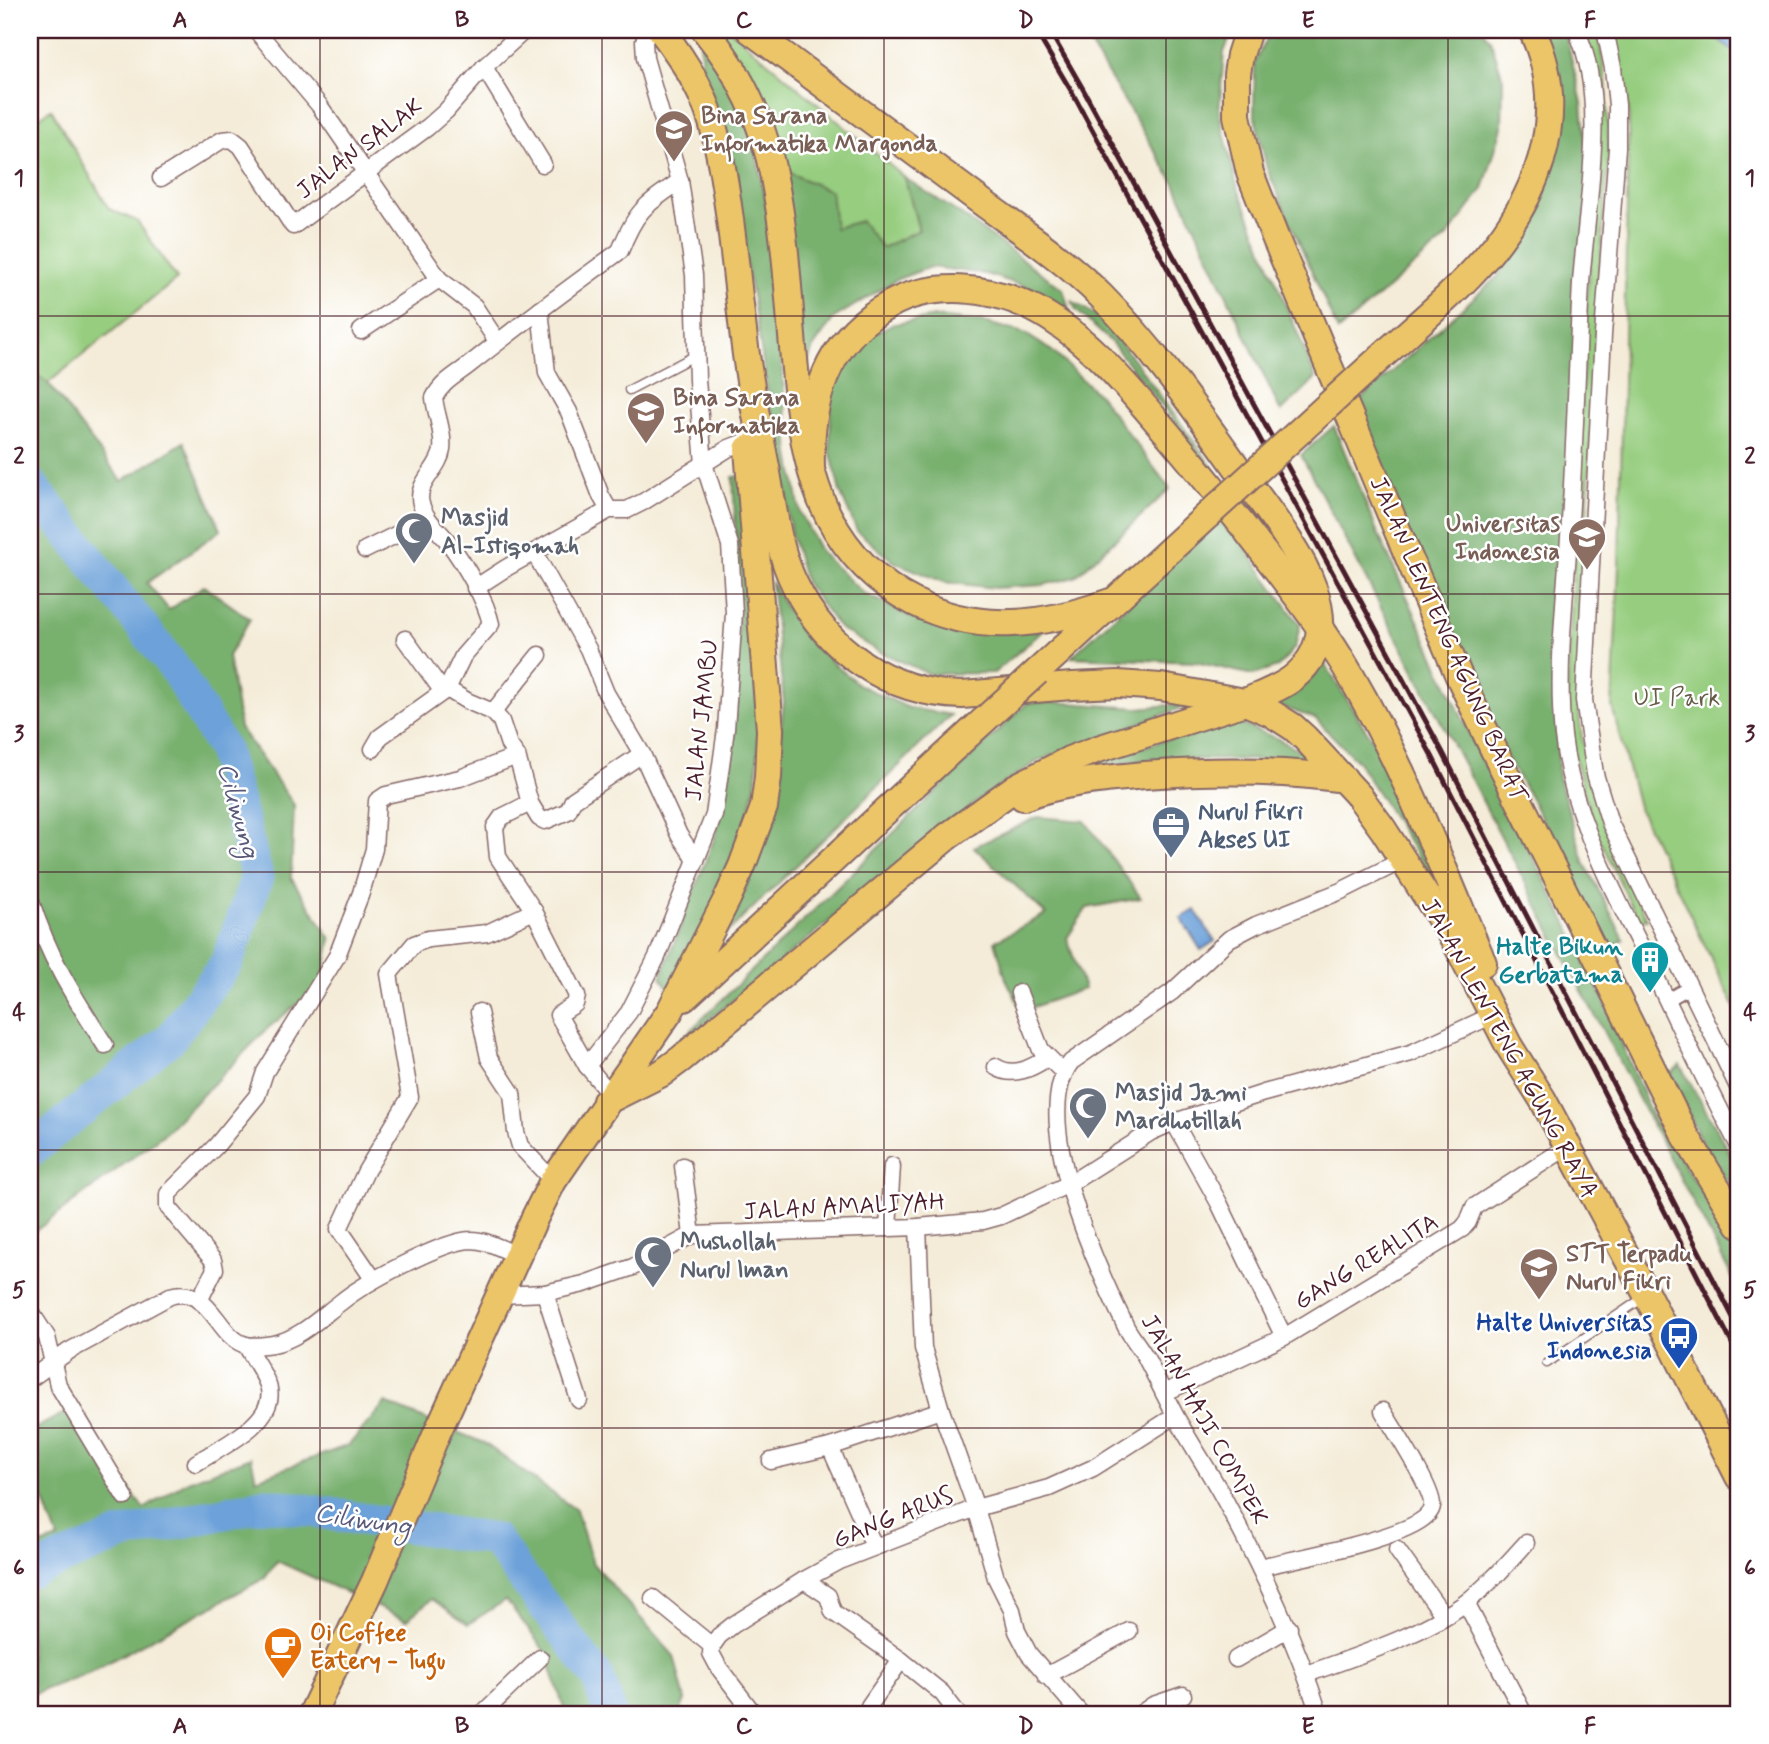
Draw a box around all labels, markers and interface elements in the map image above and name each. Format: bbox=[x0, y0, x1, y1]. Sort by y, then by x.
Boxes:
text: A bbox=[172, 6, 188, 36]
text: B bbox=[455, 6, 470, 36]
text: C bbox=[736, 6, 753, 36]
text: D bbox=[1018, 6, 1034, 36]
text: E bbox=[1301, 6, 1315, 36]
text: F bbox=[1584, 6, 1596, 36]
street label: JALAN SALAK bbox=[291, 92, 429, 207]
place label: Bina Sarana Informatika Margonda bbox=[701, 101, 938, 162]
school or university icon: Bina Sarana Informatika Margonda bbox=[653, 108, 695, 163]
text: 1 bbox=[14, 164, 24, 194]
text: 1 bbox=[1745, 164, 1755, 194]
place label: Bina Sarana Informatika bbox=[673, 383, 800, 444]
school or university icon: Bina Sarana Informatika bbox=[625, 390, 667, 445]
text: 2 bbox=[13, 442, 25, 472]
text: 2 bbox=[1744, 442, 1756, 472]
street label: JALAN LENTENG AGUNG BARAT bbox=[1362, 472, 1534, 808]
place label: Masjid Al-Istiqomah bbox=[441, 503, 579, 562]
place label: Universitas Indonesia bbox=[1446, 509, 1561, 568]
mosque icon: Masjid Al-Istiqomah bbox=[393, 510, 435, 565]
school or university icon: Universitas Indonesia bbox=[1566, 516, 1608, 571]
street label: JALAN JAMBU bbox=[679, 638, 726, 803]
park label: UI Park bbox=[1634, 683, 1720, 714]
text: 3 bbox=[14, 720, 25, 750]
text: 3 bbox=[1745, 720, 1756, 750]
water label: Ciliwung bbox=[206, 759, 266, 864]
place label: Nurul Fikri Akses UI bbox=[1198, 797, 1303, 856]
office icon: Nurul Fikri Akses UI bbox=[1150, 804, 1192, 859]
street label: JALAN LENTENG AGUNG RAYA bbox=[1413, 893, 1604, 1204]
place label: Halte Bikun Gerbatama bbox=[1496, 932, 1623, 991]
building icon: Halte Bikun Gerbatama bbox=[1629, 939, 1671, 994]
text: 4 bbox=[12, 998, 26, 1028]
text: 4 bbox=[1743, 998, 1757, 1028]
place label: Masjid Jami Mardhotillah bbox=[1115, 1078, 1247, 1137]
mosque icon: Masjid Jami Mardhotillah bbox=[1067, 1085, 1109, 1140]
street label: JALAN AMALIYAH bbox=[743, 1187, 946, 1228]
street label: GANG REALITA bbox=[1289, 1207, 1445, 1318]
place label: Mushollah Nurul Iman bbox=[680, 1227, 789, 1286]
mosque icon: Mushollah Nurul Iman bbox=[632, 1234, 674, 1289]
place label: STT Terpadu Nurul Fikri bbox=[1566, 1239, 1692, 1298]
school or university icon: STT Terpadu Nurul Fikri bbox=[1518, 1246, 1560, 1301]
text: 5 bbox=[12, 1276, 26, 1306]
text: 5 bbox=[1743, 1276, 1757, 1306]
place label: Halte Universitas Indonesia bbox=[1477, 1308, 1653, 1367]
street label: JALAN HAJI COMPEK bbox=[1133, 1309, 1274, 1530]
bus stop icon: Halte Universitas Indonesia bbox=[1658, 1315, 1700, 1370]
street label: GANG ARUS bbox=[829, 1480, 958, 1557]
water label: Ciliwung bbox=[312, 1497, 415, 1548]
text: 6 bbox=[13, 1554, 25, 1584]
text: 6 bbox=[1744, 1554, 1756, 1584]
place label: Oi Coffee Eatery - Tugu bbox=[310, 1618, 445, 1680]
cafe icon: Oi Coffee Eatery - Tugu bbox=[262, 1625, 304, 1680]
text: A bbox=[172, 1712, 188, 1742]
text: B bbox=[455, 1712, 470, 1742]
text: C bbox=[736, 1712, 753, 1742]
text: D bbox=[1018, 1712, 1034, 1742]
text: E bbox=[1301, 1712, 1315, 1742]
text: F bbox=[1584, 1712, 1596, 1742]

